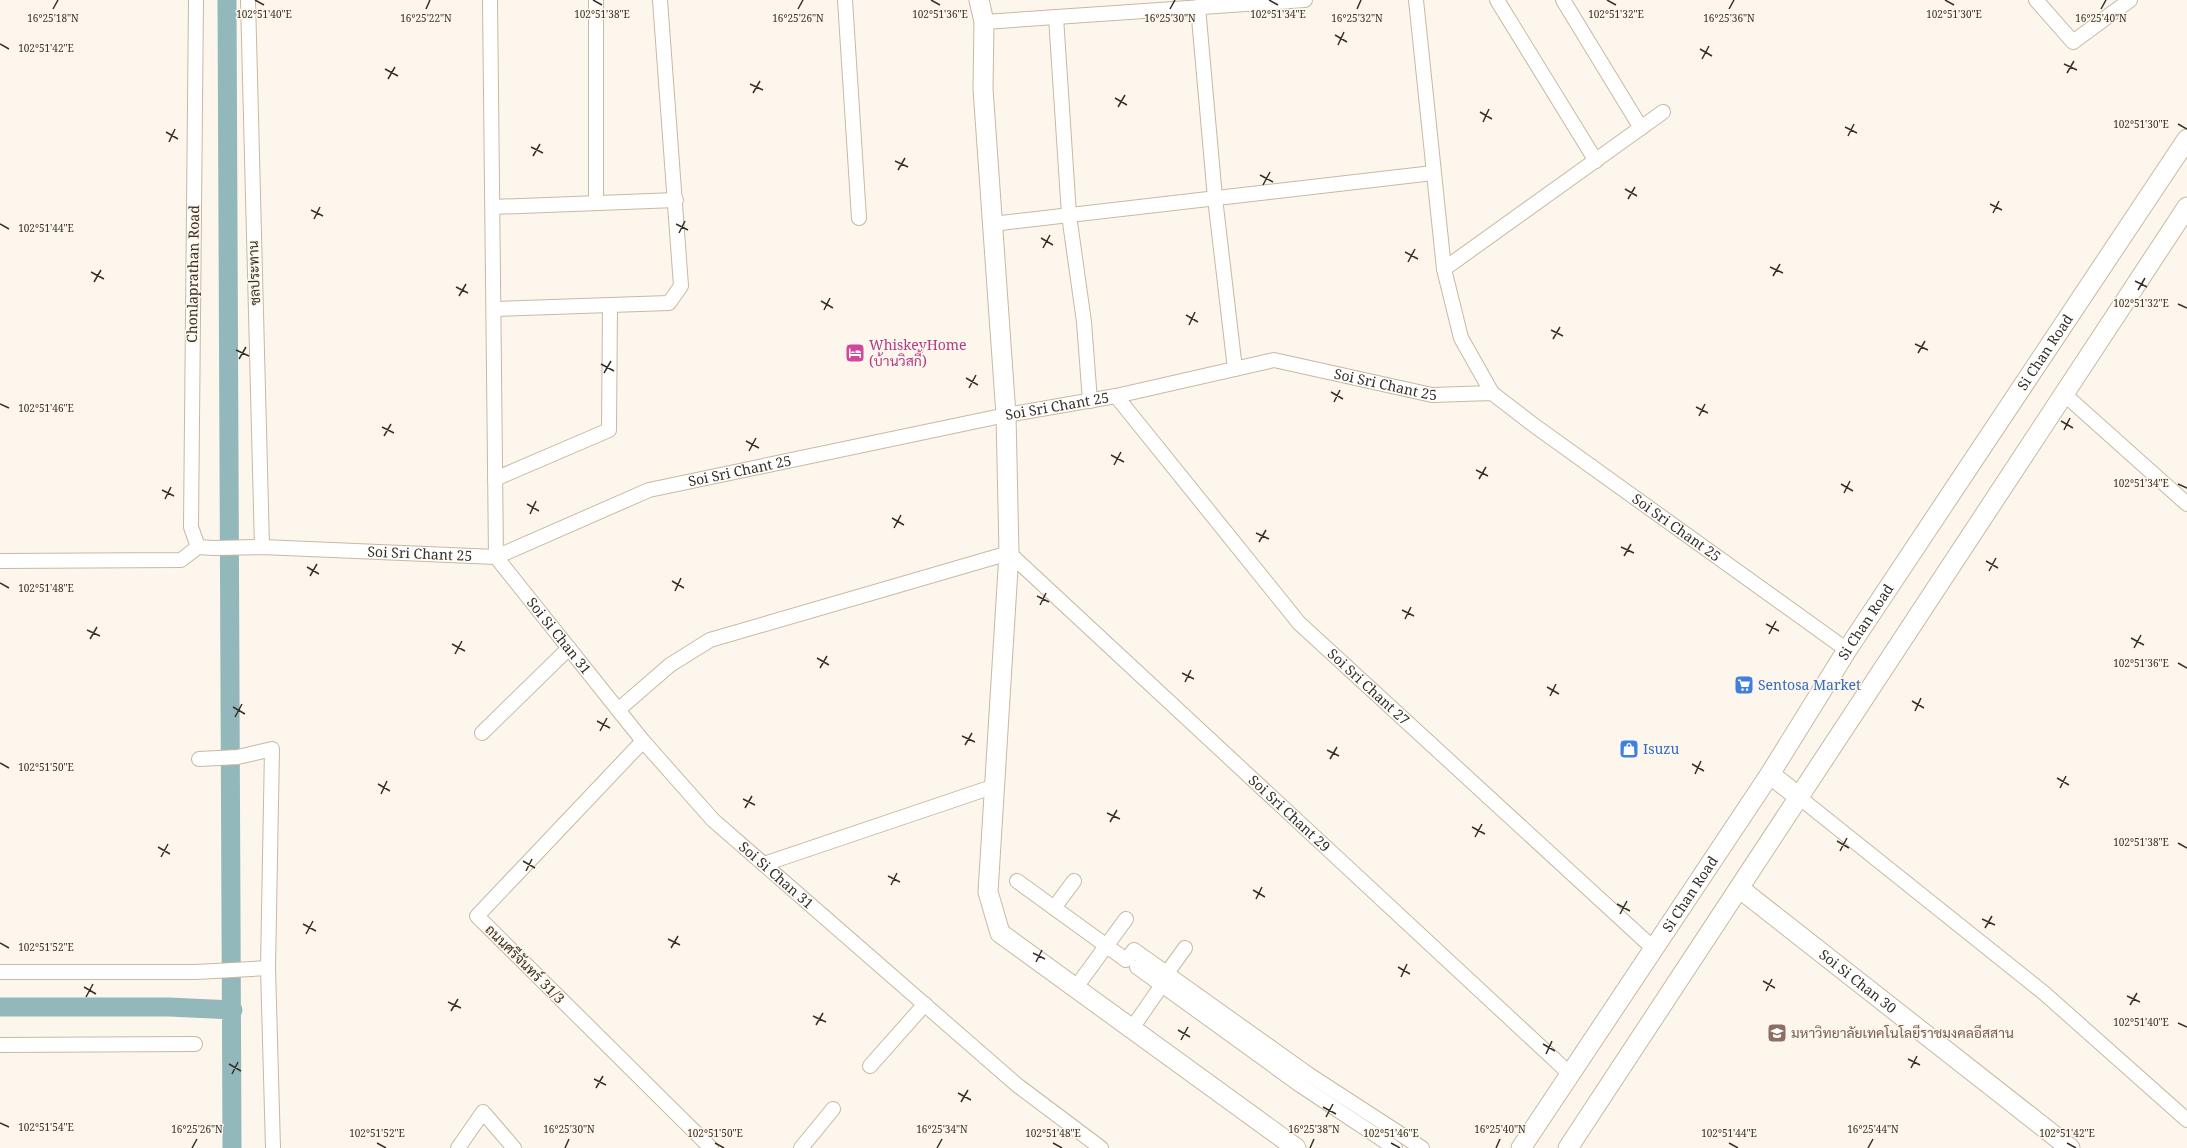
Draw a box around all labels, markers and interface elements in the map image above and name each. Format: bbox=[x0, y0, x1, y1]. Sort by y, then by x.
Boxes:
text: 102°51'40"E bbox=[236, 7, 292, 21]
text: 102°51'38"E bbox=[574, 7, 630, 21]
text: 102°51'36"E bbox=[912, 7, 968, 21]
text: 102°51'34"E bbox=[1250, 7, 1306, 21]
text: 102°51'32"E bbox=[1588, 7, 1644, 21]
text: 102°51'30"E bbox=[1926, 7, 1982, 21]
text: 16°25'18"N bbox=[27, 11, 79, 25]
text: 16°25'22"N bbox=[400, 11, 452, 25]
text: 16°25'26"N bbox=[772, 11, 824, 25]
text: 16°25'30"N bbox=[1144, 11, 1196, 25]
text: 16°25'32"N bbox=[1331, 11, 1383, 25]
text: 16°25'36"N bbox=[1703, 11, 1755, 25]
text: 16°25'40"N bbox=[2075, 11, 2127, 25]
text: 102°51'42"E bbox=[18, 41, 74, 55]
text: 102°51'30"E bbox=[2113, 117, 2169, 131]
street label: Chonlaprathan Road bbox=[182, 205, 203, 343]
text: 102°51'44"E bbox=[18, 221, 74, 235]
street label: ชลประทาน bbox=[243, 240, 264, 306]
text: 102°51'32"E bbox=[2113, 296, 2169, 310]
street label: Si Chan Road bbox=[2013, 310, 2077, 394]
place label: WhiskeyHome (บ้านวิสกี้) bbox=[869, 335, 967, 370]
hotel icon: WhiskeyHome (บ้านวิสกี้) bbox=[844, 342, 866, 364]
street label: Soi Sri Chant 25 bbox=[1332, 364, 1437, 404]
street label: Soi Sri Chant 25 bbox=[1004, 387, 1110, 424]
text: 102°51'46"E bbox=[18, 401, 74, 415]
street label: Soi Sri Chant 25 bbox=[686, 450, 793, 491]
text: 102°51'34"E bbox=[2113, 476, 2169, 490]
street label: Soi Sri Chant 25 bbox=[1629, 489, 1725, 565]
street label: Soi Sri Chant 25 bbox=[367, 542, 473, 565]
street label: Si Chan Road bbox=[1833, 580, 1898, 663]
text: 102°51'48"E bbox=[18, 581, 74, 595]
street label: Soi Si Chan 31 bbox=[523, 593, 596, 678]
street label: Soi Sri Chant 27 bbox=[1324, 644, 1414, 729]
text: 102°51'36"E bbox=[2113, 656, 2169, 670]
supermarket icon: Sentosa Market bbox=[1733, 674, 1755, 696]
place label: Sentosa Market bbox=[1758, 675, 1861, 694]
shop icon: Isuzu bbox=[1618, 738, 1640, 760]
place label: Isuzu bbox=[1643, 739, 1679, 758]
text: 102°51'50"E bbox=[18, 760, 74, 774]
street label: Soi Sri Chant 29 bbox=[1245, 770, 1335, 856]
text: 102°51'38"E bbox=[2113, 835, 2169, 849]
street label: Soi Si Chan 31 bbox=[735, 837, 818, 913]
street label: Si Chan Road bbox=[1657, 852, 1722, 936]
street label: ถนนศรีจันทร์ 31/3 bbox=[482, 920, 569, 1008]
text: 102°51'52"E bbox=[18, 940, 74, 954]
street label: Soi Si Chan 30 bbox=[1816, 945, 1901, 1017]
text: 102°51'40"E bbox=[2113, 1015, 2169, 1029]
school or university icon: มหาวิทยาลัยเทคโนโลยีราชมงคลอีสสาน bbox=[1766, 1022, 1788, 1044]
place label: มหาวิทยาลัยเทคโนโลยีราชมงคลอีสสาน bbox=[1791, 1023, 2014, 1042]
text: 102°51'54"E bbox=[18, 1120, 74, 1134]
text: 16°25'26"N bbox=[171, 1122, 223, 1136]
text: 16°25'30"N bbox=[543, 1122, 595, 1136]
text: 16°25'34"N bbox=[916, 1122, 968, 1136]
text: 16°25'38"N bbox=[1288, 1122, 1340, 1136]
text: 16°25'40"N bbox=[1474, 1122, 1526, 1136]
text: 16°25'44"N bbox=[1847, 1122, 1899, 1136]
text: 102°51'52"E bbox=[349, 1126, 405, 1140]
text: 102°51'50"E bbox=[687, 1126, 743, 1140]
text: 102°51'48"E bbox=[1025, 1126, 1081, 1140]
text: 102°51'46"E bbox=[1363, 1126, 1419, 1140]
text: 102°51'44"E bbox=[1701, 1126, 1757, 1140]
text: 102°51'42"E bbox=[2039, 1126, 2095, 1140]

